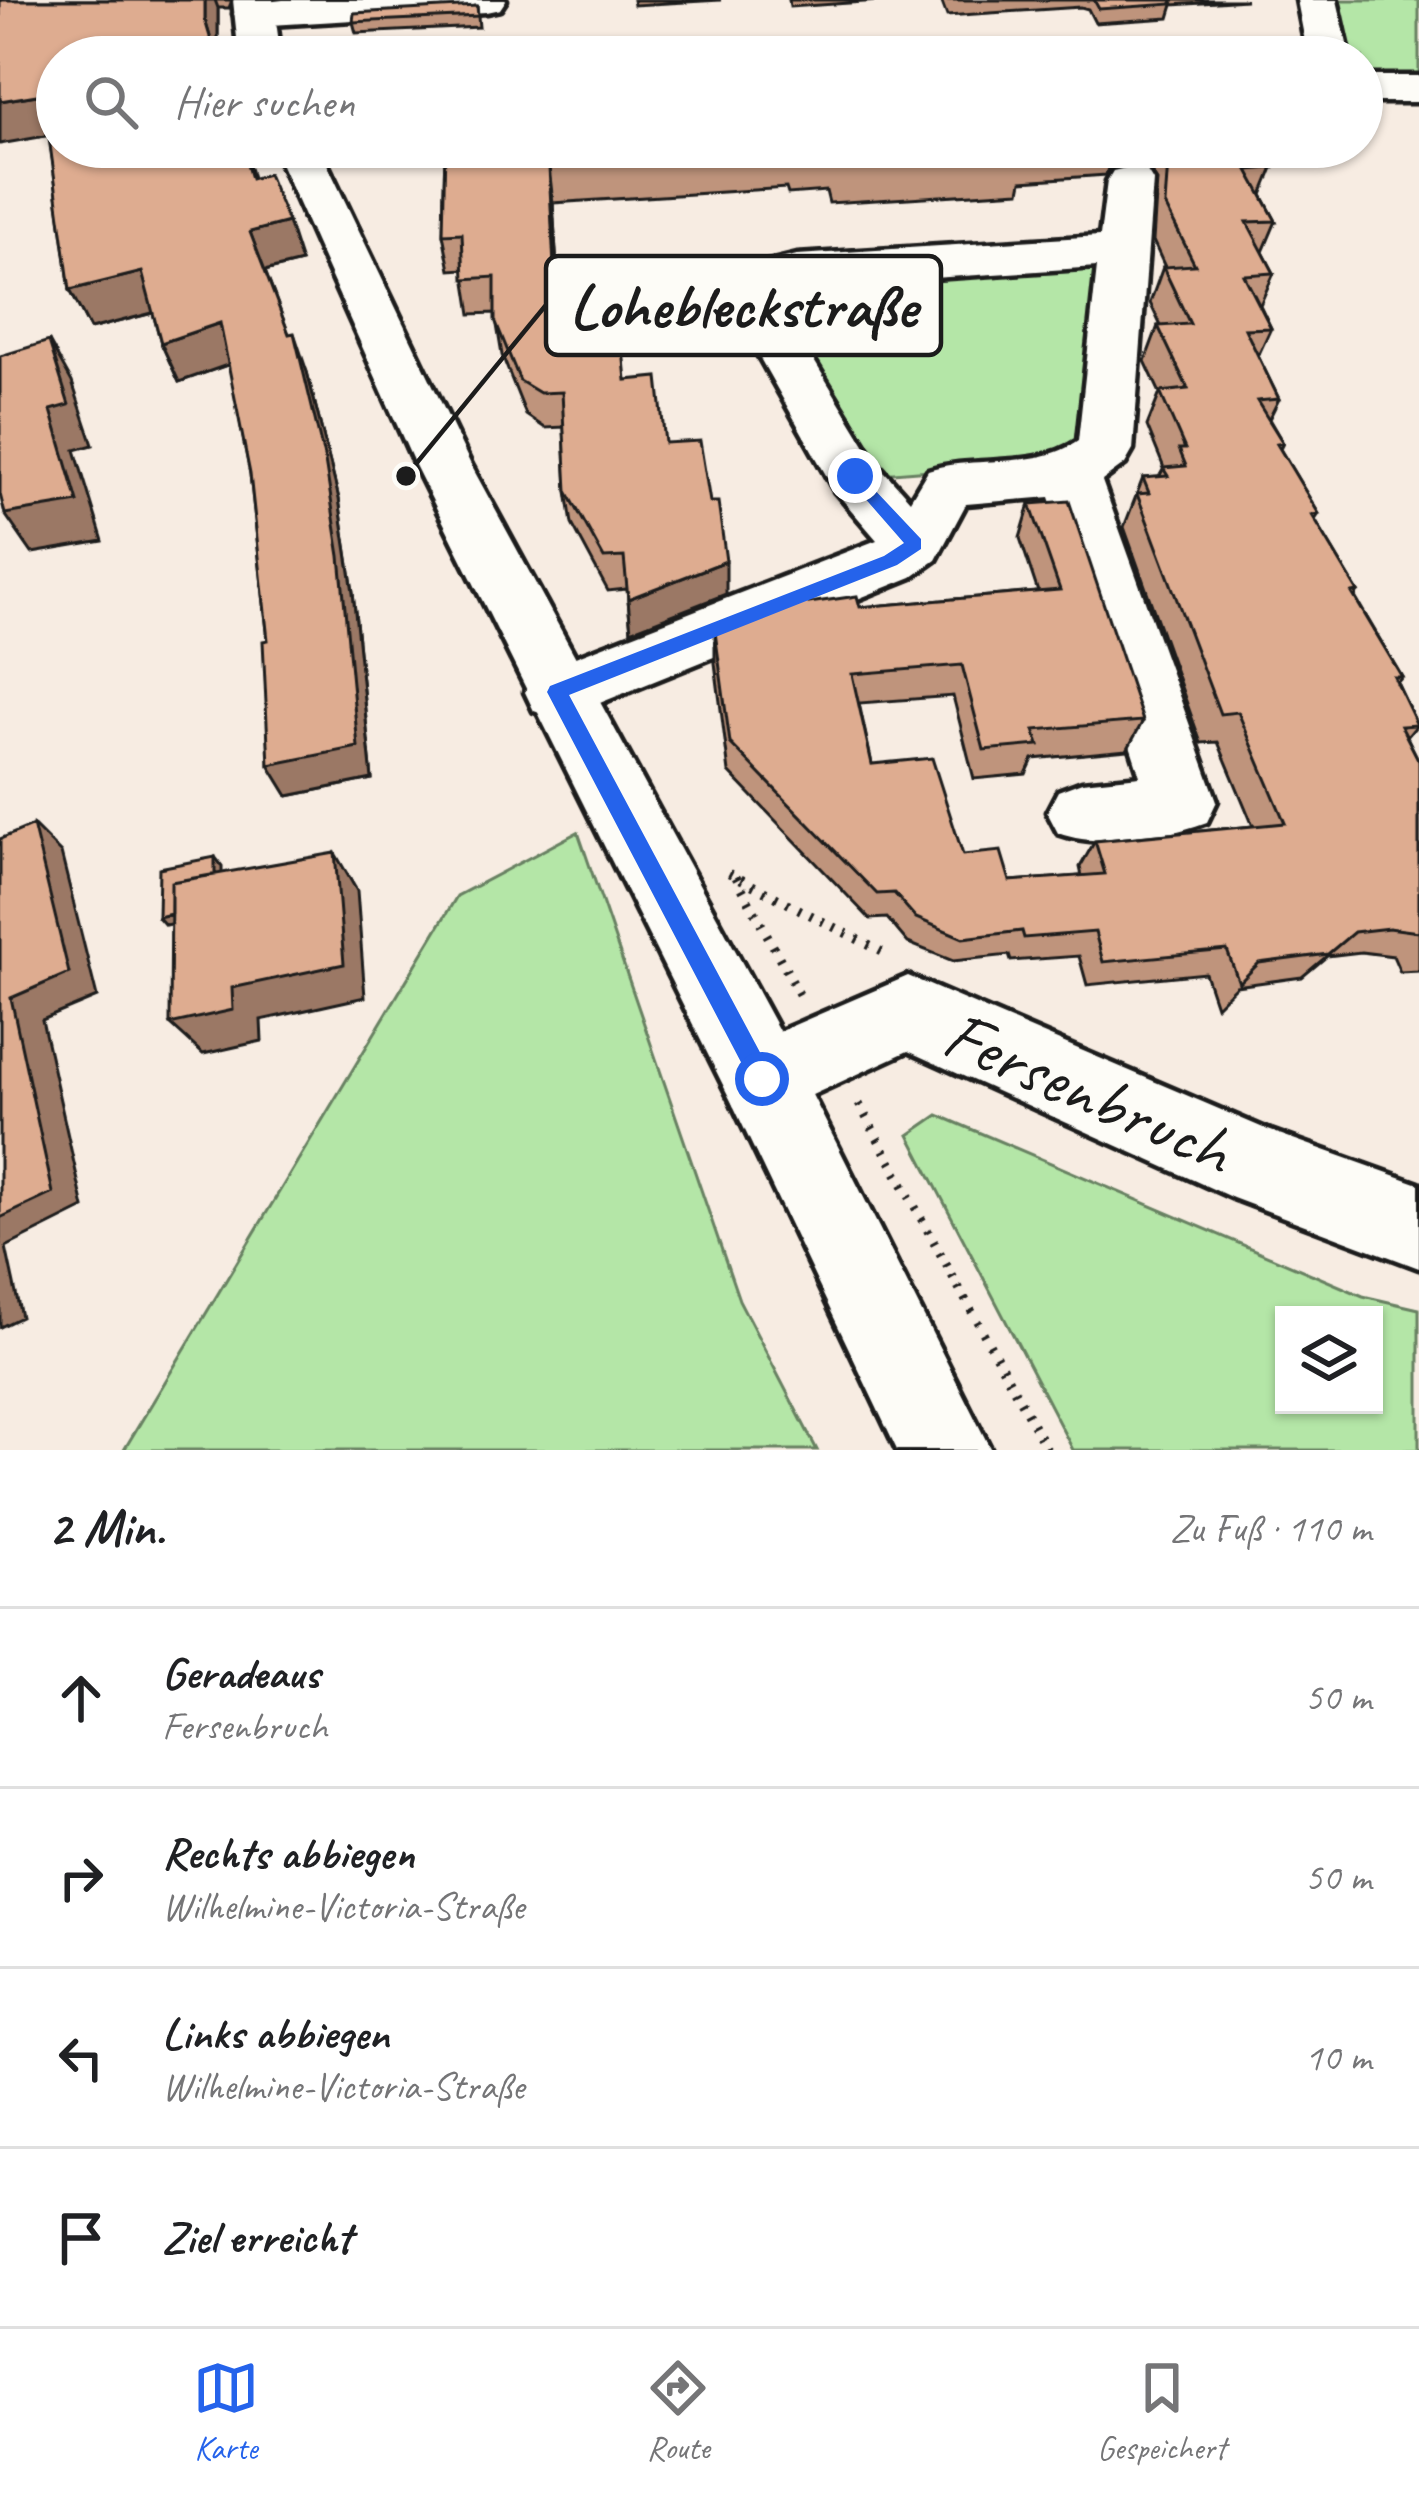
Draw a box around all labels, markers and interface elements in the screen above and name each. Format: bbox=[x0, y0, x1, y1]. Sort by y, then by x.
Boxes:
search box bbox=[36, 36, 1383, 168]
icon: search bbox=[78, 69, 144, 135]
text: Hier suchen bbox=[174, 74, 354, 131]
callout: Lohebleckstraße bbox=[546, 256, 941, 355]
text: Lohebleckstraße bbox=[569, 267, 922, 346]
route end bbox=[828, 449, 882, 503]
street label: Fersenbruch bbox=[930, 988, 1249, 1197]
route start bbox=[735, 1052, 789, 1106]
map controls bbox=[1275, 1306, 1383, 1414]
button: layers bbox=[1275, 1306, 1383, 1414]
text: 2 Min. bbox=[48, 1496, 164, 1560]
text: Zu Fuß · 110 m bbox=[1170, 1504, 1371, 1553]
text: Geradeaus bbox=[162, 1645, 320, 1702]
icon: ahead bbox=[48, 1665, 114, 1731]
text: 50 m bbox=[1305, 1673, 1371, 1722]
text: Fersenbruch bbox=[162, 1702, 327, 1751]
text: Rechts abbiegen bbox=[162, 1825, 414, 1882]
icon: right bbox=[48, 1845, 114, 1911]
text: 50 m bbox=[1305, 1853, 1371, 1902]
text: Wilhelmine-Victoria-Straße bbox=[162, 1882, 524, 1931]
text: Links abbiegen bbox=[162, 2005, 389, 2062]
icon: left bbox=[48, 2025, 114, 2091]
text: 10 m bbox=[1305, 2033, 1371, 2082]
text: Wilhelmine-Victoria-Straße bbox=[162, 2062, 524, 2111]
icon: arrive bbox=[48, 2205, 114, 2271]
text: Ziel erreicht bbox=[162, 2209, 352, 2266]
tab: Karte bbox=[193, 2355, 259, 2469]
tab: Route bbox=[645, 2355, 711, 2469]
tab: Gespeichert bbox=[1097, 2355, 1226, 2469]

